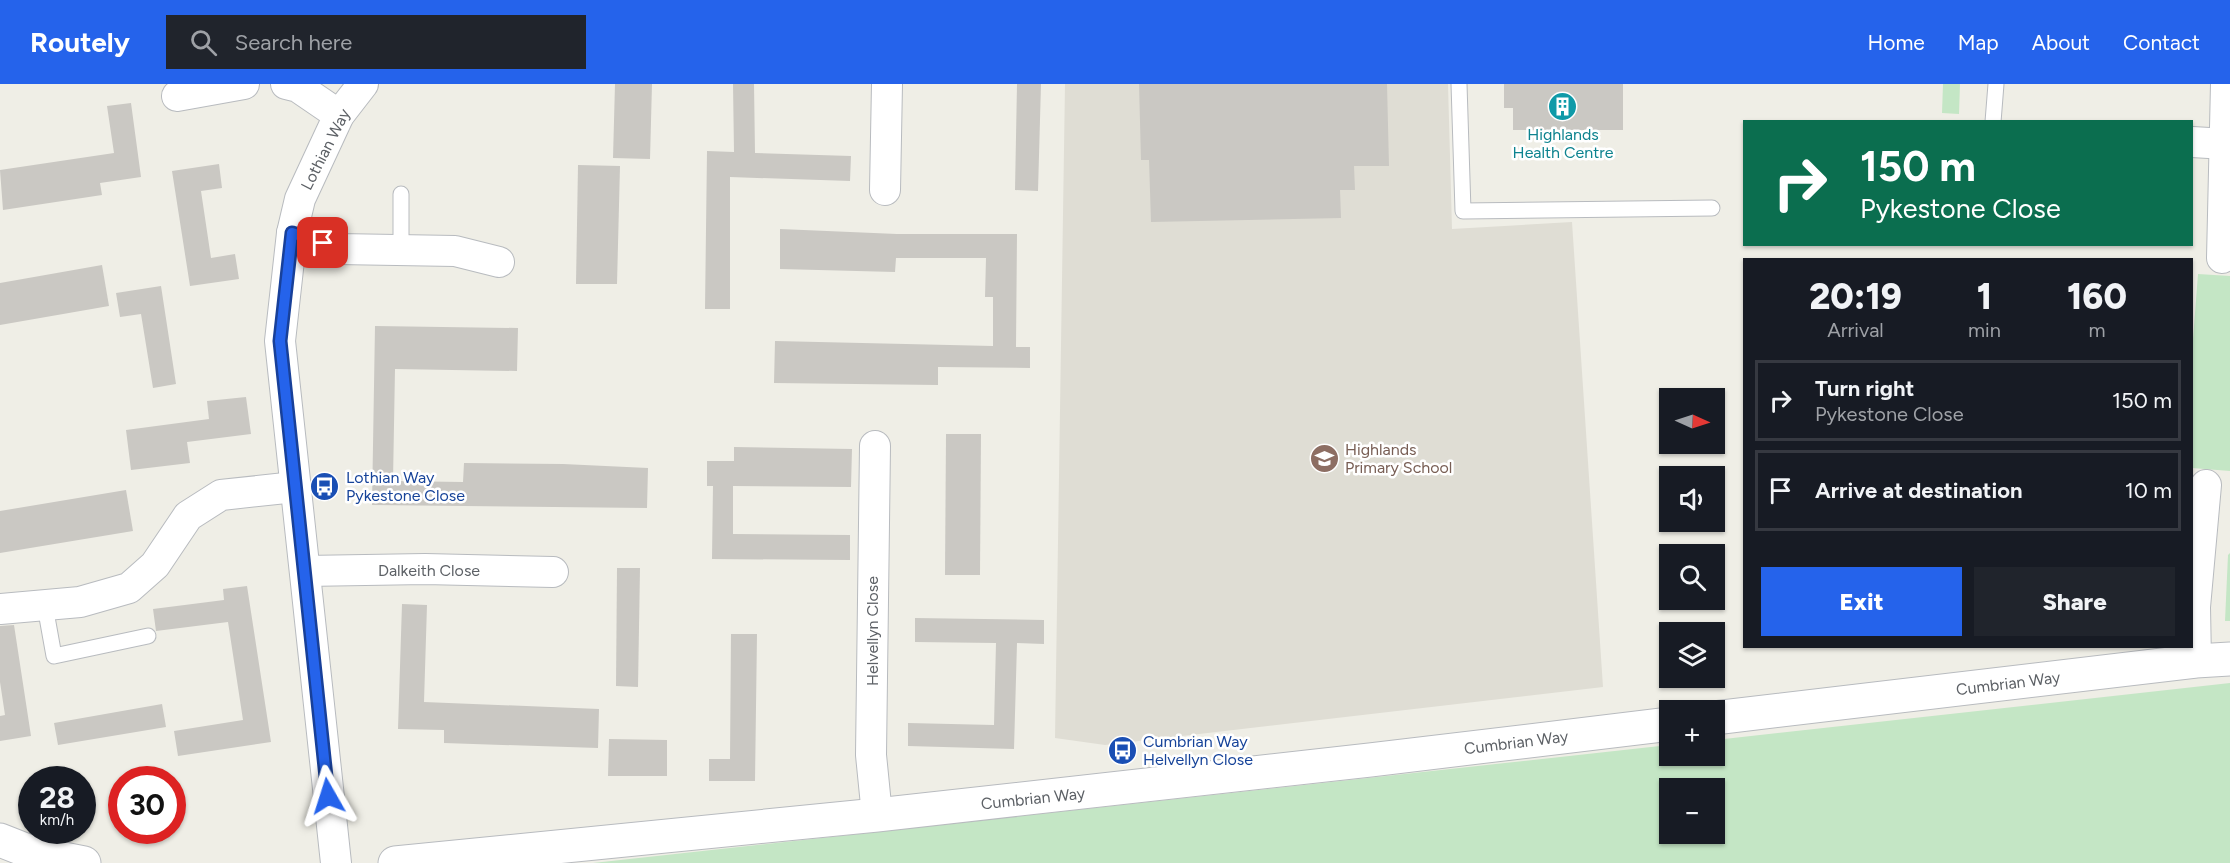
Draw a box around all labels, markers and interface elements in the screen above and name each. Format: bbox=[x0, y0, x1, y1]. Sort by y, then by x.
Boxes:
search box bbox=[166, 15, 586, 69]
text: Routely bbox=[30, 25, 130, 59]
icon: search bbox=[187, 26, 220, 59]
text: Search here bbox=[235, 29, 352, 56]
text: Home bbox=[1868, 30, 1925, 55]
text: Map bbox=[1958, 30, 1999, 55]
text: About bbox=[2032, 30, 2090, 55]
text: Contact bbox=[2123, 30, 2200, 55]
building icon: Highlands Health Centre bbox=[1547, 90, 1579, 122]
street label: Lothian Way bbox=[297, 105, 354, 193]
place label: Highlands Health Centre bbox=[1513, 125, 1614, 162]
text: 150 m bbox=[1860, 141, 1976, 192]
icon: right bbox=[1761, 144, 1839, 222]
text: Pykestone Close bbox=[1860, 192, 2061, 225]
pin bbox=[297, 217, 348, 268]
icon: arrive bbox=[306, 226, 339, 259]
text: 20:19 bbox=[1809, 275, 1902, 318]
text: 1 bbox=[1977, 275, 1992, 318]
text: 160 bbox=[2067, 275, 2127, 318]
text: Arrival bbox=[1827, 318, 1884, 342]
text: min bbox=[1968, 318, 2001, 342]
text: m bbox=[2088, 318, 2105, 342]
text: Turn right bbox=[1815, 375, 1914, 402]
icon: right bbox=[1764, 384, 1797, 417]
text: 150 m bbox=[2112, 387, 2172, 414]
north arrow bbox=[1659, 388, 1725, 454]
map controls bbox=[1659, 388, 1725, 844]
text: Pykestone Close bbox=[1815, 402, 1964, 426]
place label: Highlands Primary School bbox=[1345, 440, 1452, 477]
school or university icon: Highlands Primary School bbox=[1308, 442, 1340, 474]
button: sound bbox=[1659, 466, 1725, 532]
place label: Lothian Way Pykestone Close bbox=[346, 468, 465, 505]
bus stop icon: Lothian Way Pykestone Close bbox=[309, 470, 341, 502]
icon: arrive bbox=[1764, 474, 1797, 507]
text: Arrive at destination bbox=[1815, 477, 2023, 504]
text: 10 m bbox=[2125, 477, 2172, 504]
button: search bbox=[1659, 544, 1725, 610]
street label: Dalkeith Close bbox=[378, 561, 480, 580]
button: Exit bbox=[1761, 567, 1962, 636]
button: Share bbox=[1974, 567, 2175, 636]
street label: Helvellyn Close bbox=[863, 576, 882, 686]
button: layers bbox=[1659, 622, 1725, 688]
street label: Cumbrian Way bbox=[1955, 668, 2062, 699]
button: + bbox=[1659, 700, 1725, 766]
street label: Cumbrian Way bbox=[1463, 727, 1570, 758]
place label: Cumbrian Way Helvellyn Close bbox=[1143, 732, 1253, 769]
bus stop icon: Cumbrian Way Helvellyn Close bbox=[1106, 734, 1138, 766]
position arrow bbox=[296, 764, 360, 828]
speed limit sign: 30 bbox=[108, 766, 186, 844]
button: − bbox=[1659, 778, 1725, 844]
text: 28 bbox=[39, 779, 75, 816]
street label: Cumbrian Way bbox=[980, 784, 1087, 813]
text: km/h bbox=[40, 811, 74, 829]

